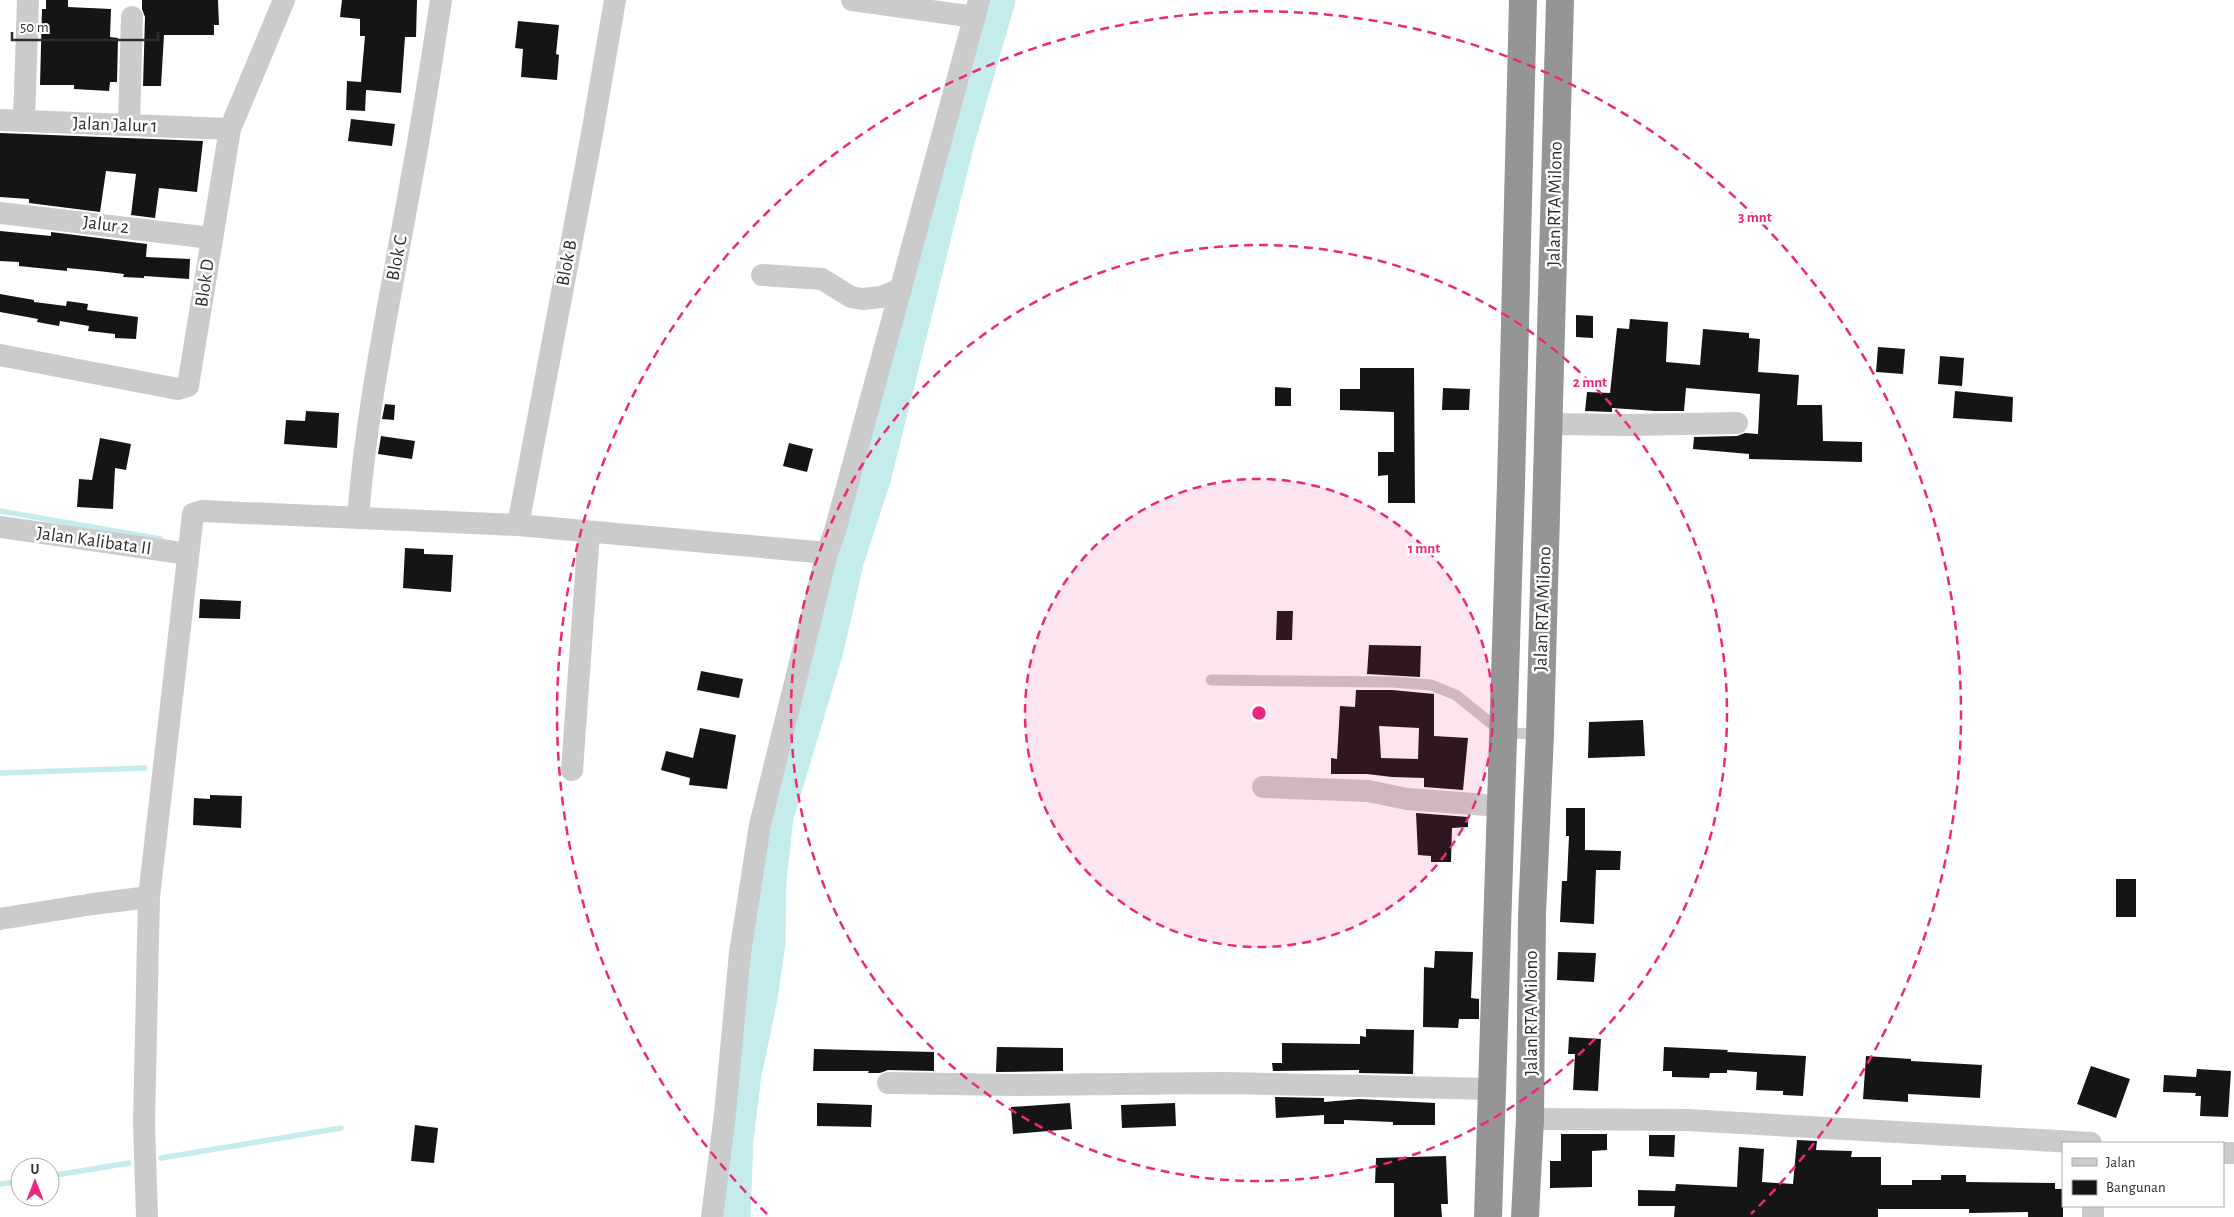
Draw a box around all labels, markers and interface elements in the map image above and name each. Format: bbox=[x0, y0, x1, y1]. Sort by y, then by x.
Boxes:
scale bar bbox=[12, 10, 159, 42]
text: 50 m bbox=[20, 20, 49, 35]
street label: Jalan Jalur 1 bbox=[72, 114, 158, 136]
street label: Jalan RTA Milono bbox=[1544, 141, 1566, 267]
text: 3 mnt bbox=[1738, 210, 1772, 225]
street label: Jalur 2 bbox=[82, 213, 131, 237]
street label: Blok C bbox=[383, 234, 411, 282]
street label: Blok B bbox=[553, 238, 581, 288]
street label: Blok D bbox=[192, 258, 218, 308]
text: 2 mnt bbox=[1573, 375, 1607, 390]
street label: Jalan Kalibata II bbox=[35, 524, 153, 558]
text: 1 mnt bbox=[1408, 541, 1440, 556]
street label: Jalan RTA Milono bbox=[1531, 546, 1555, 672]
centre of rings bbox=[1250, 704, 1268, 722]
street label: Jalan RTA Milono bbox=[1522, 950, 1541, 1076]
legend bbox=[2062, 1142, 2224, 1207]
text: Jalan bbox=[2106, 1155, 2136, 1170]
north arrow bbox=[10, 1157, 60, 1207]
text: U bbox=[31, 1163, 40, 1177]
text: Bangunan bbox=[2106, 1180, 2166, 1195]

